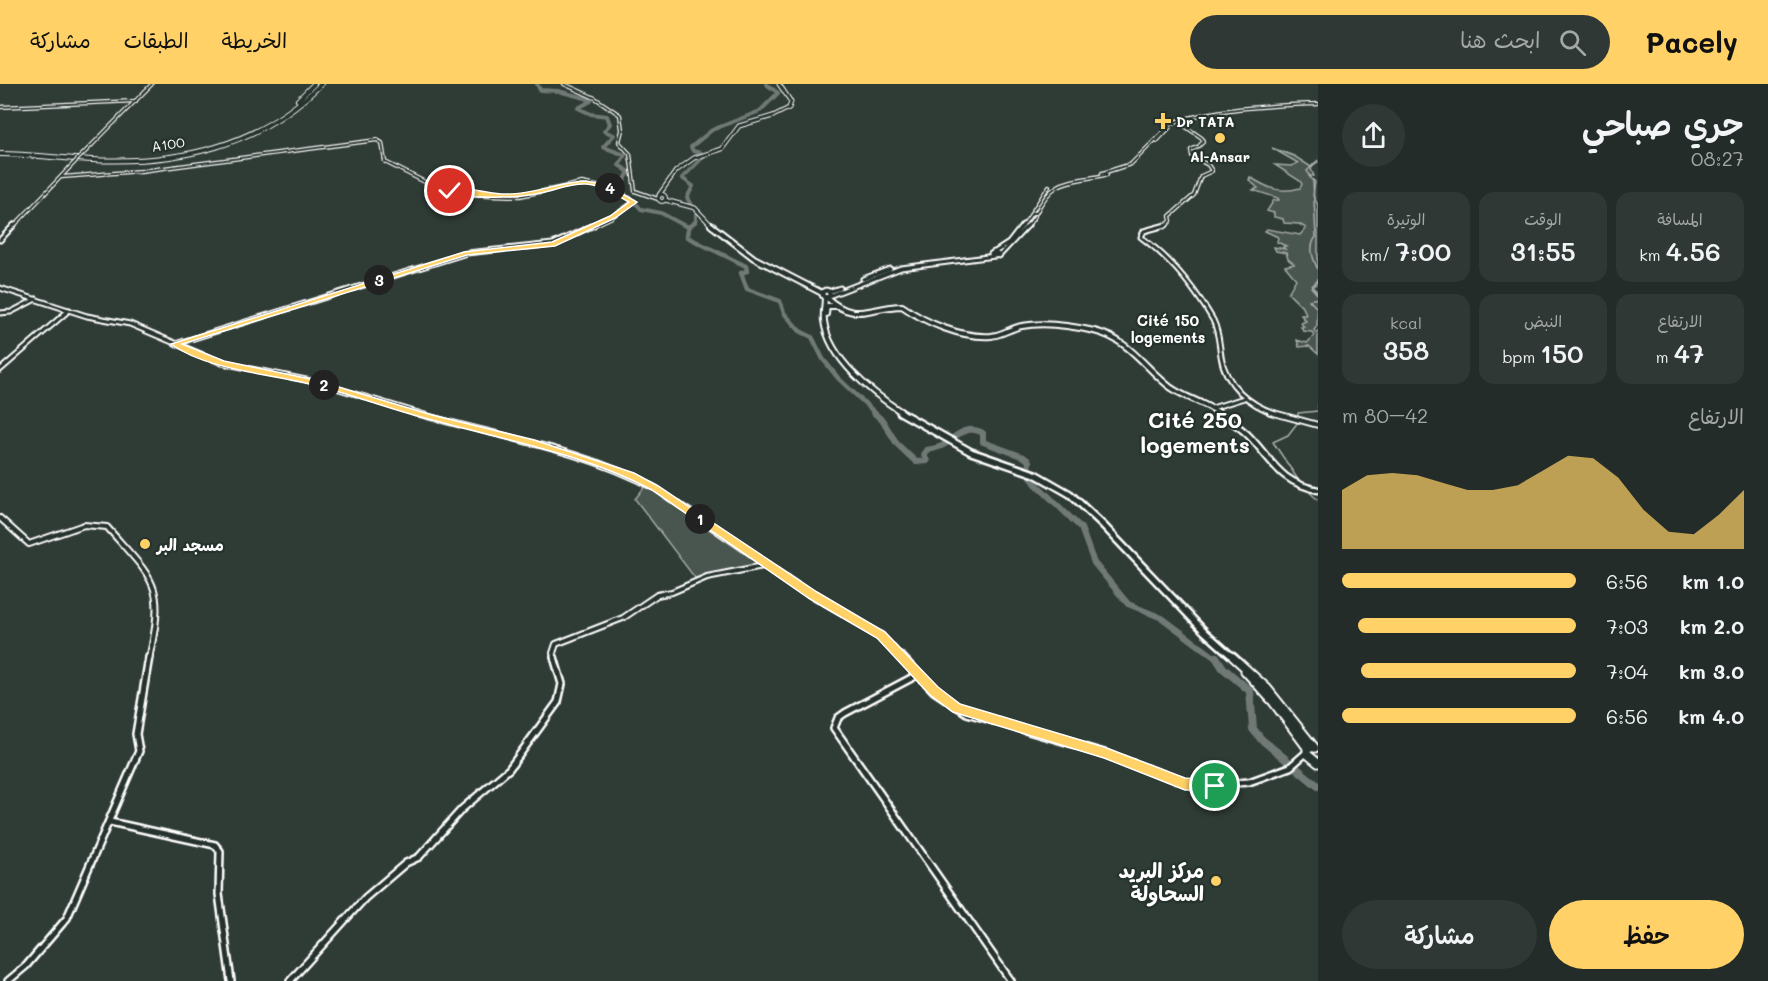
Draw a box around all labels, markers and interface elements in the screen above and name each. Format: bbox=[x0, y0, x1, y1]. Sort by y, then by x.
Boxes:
search box bbox=[1190, 15, 1610, 69]
text: Pacely bbox=[1646, 24, 1738, 60]
text: ابحث هنا bbox=[1460, 25, 1541, 54]
text: مشاركة bbox=[30, 26, 91, 53]
text: الطبقات bbox=[124, 26, 189, 53]
text: الخريطة bbox=[222, 26, 287, 53]
icon: search bbox=[1556, 26, 1589, 59]
text: جري صباحي bbox=[1582, 101, 1744, 144]
button: share bbox=[1342, 104, 1405, 167]
marker: Dr TATA bbox=[1154, 112, 1172, 130]
place label: Dr TATA bbox=[1176, 112, 1235, 131]
marker: Al-Ansar bbox=[1213, 131, 1227, 145]
street label: A100 bbox=[150, 132, 186, 156]
text: 08:27 bbox=[1691, 145, 1744, 171]
place label: Al-Ansar bbox=[1190, 147, 1250, 166]
pin bbox=[424, 165, 475, 216]
pin: 4 bbox=[595, 173, 625, 203]
icon: check bbox=[433, 174, 466, 207]
text: 4 bbox=[605, 177, 615, 198]
text: الوتيرة bbox=[1387, 208, 1425, 229]
text: الوقت bbox=[1524, 208, 1562, 229]
text: المسافة bbox=[1657, 208, 1703, 229]
text: 7:00 bbox=[1396, 234, 1451, 268]
text: 31:55 bbox=[1510, 234, 1576, 268]
text: 4.56 bbox=[1666, 234, 1721, 268]
text: /km bbox=[1361, 244, 1396, 265]
text: km bbox=[1639, 244, 1666, 265]
pin: 3 bbox=[364, 265, 394, 295]
text: 3 bbox=[374, 269, 384, 290]
district label: Cité 150 logements bbox=[1131, 310, 1205, 347]
text: النبض bbox=[1524, 310, 1562, 331]
text: الارتفاع bbox=[1658, 310, 1702, 331]
text: kcal bbox=[1390, 312, 1422, 333]
text: 358 bbox=[1383, 333, 1429, 367]
text: 150 bbox=[1540, 336, 1584, 370]
text: 47 bbox=[1674, 336, 1704, 370]
text: bpm bbox=[1502, 346, 1540, 367]
text: m bbox=[1656, 346, 1674, 367]
pin: 2 bbox=[309, 370, 339, 400]
text: 2 bbox=[320, 374, 328, 395]
text: 42–80 m bbox=[1342, 402, 1428, 428]
text: الارتفاع bbox=[1688, 403, 1744, 429]
district label: Cité 250 logements bbox=[1140, 405, 1250, 459]
pin: 1 bbox=[685, 504, 715, 534]
text: 1 bbox=[696, 508, 704, 529]
place label: مسجد البر bbox=[155, 534, 224, 555]
marker: مسجد البر bbox=[138, 537, 152, 551]
text: 6:56 bbox=[1606, 568, 1648, 594]
text: 1.0 km bbox=[1682, 568, 1744, 594]
text: 7:03 bbox=[1607, 613, 1648, 639]
text: 2.0 km bbox=[1680, 613, 1744, 639]
text: 7:04 bbox=[1607, 658, 1648, 684]
text: 3.0 km bbox=[1679, 658, 1744, 684]
text: 6:56 bbox=[1606, 703, 1648, 729]
text: 4.0 km bbox=[1678, 703, 1744, 729]
pin bbox=[1189, 760, 1240, 811]
icon: arrive bbox=[1198, 769, 1231, 802]
place label: مركز البريد السحاولة bbox=[1119, 857, 1204, 907]
marker: مركز البريد السحاولة bbox=[1209, 874, 1223, 888]
button: مشاركة bbox=[1342, 900, 1537, 969]
button: حفظ bbox=[1549, 900, 1744, 969]

